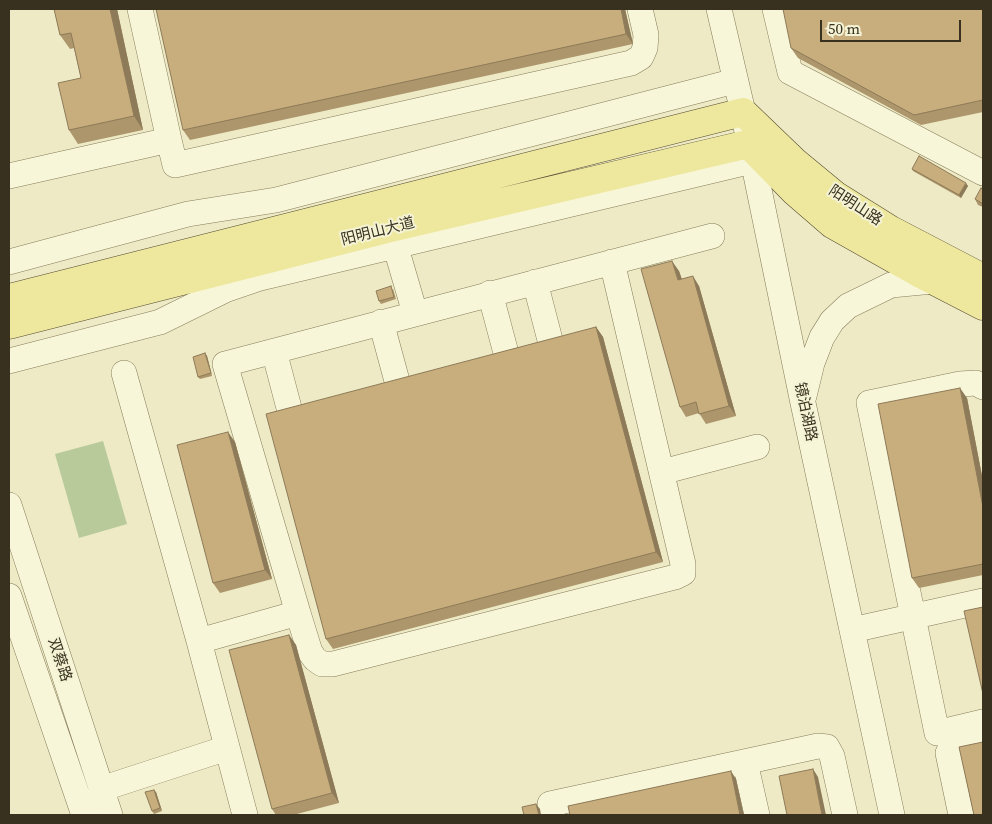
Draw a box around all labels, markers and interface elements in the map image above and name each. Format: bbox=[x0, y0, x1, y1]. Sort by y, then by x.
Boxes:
scale bar bbox=[822, 10, 963, 42]
text: 50 m bbox=[828, 18, 860, 39]
street label: 阳明山路 bbox=[825, 182, 885, 230]
street label: 阳明山大道 bbox=[339, 214, 417, 250]
street label: 镜泊湖路 bbox=[790, 381, 820, 443]
street label: 双蔡路 bbox=[43, 636, 75, 684]

